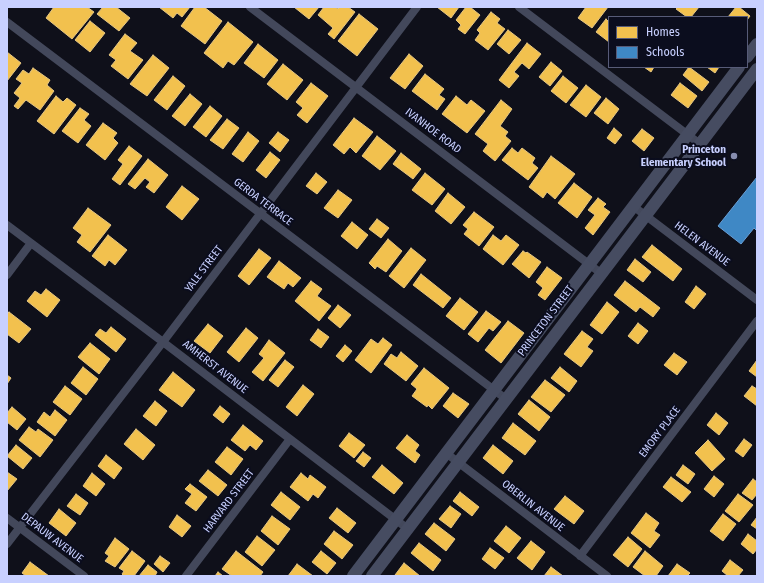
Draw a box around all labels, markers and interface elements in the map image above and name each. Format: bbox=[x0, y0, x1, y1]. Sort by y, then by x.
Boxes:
legend bbox=[608, 16, 748, 68]
text: Homes bbox=[646, 25, 680, 39]
text: Schools bbox=[646, 45, 684, 59]
street label: IVANHOE ROAD bbox=[402, 106, 464, 156]
place label: Princeton Elementary School bbox=[641, 143, 726, 169]
marker: Princeton Elementary School bbox=[729, 151, 739, 161]
street label: GERDA TERRACE bbox=[231, 175, 295, 229]
street label: HELEN AVENUE bbox=[672, 219, 732, 269]
street label: YALE STREET bbox=[182, 243, 226, 295]
street label: PRINCETON STREET bbox=[515, 283, 577, 359]
street label: AMHERST AVENUE bbox=[180, 338, 250, 396]
street label: EMORY PLACE bbox=[636, 404, 684, 460]
street label: HARVARD STREET bbox=[201, 467, 257, 535]
street label: OBERLIN AVENUE bbox=[499, 477, 567, 535]
street label: DEPAUW AVENUE bbox=[18, 510, 86, 566]

